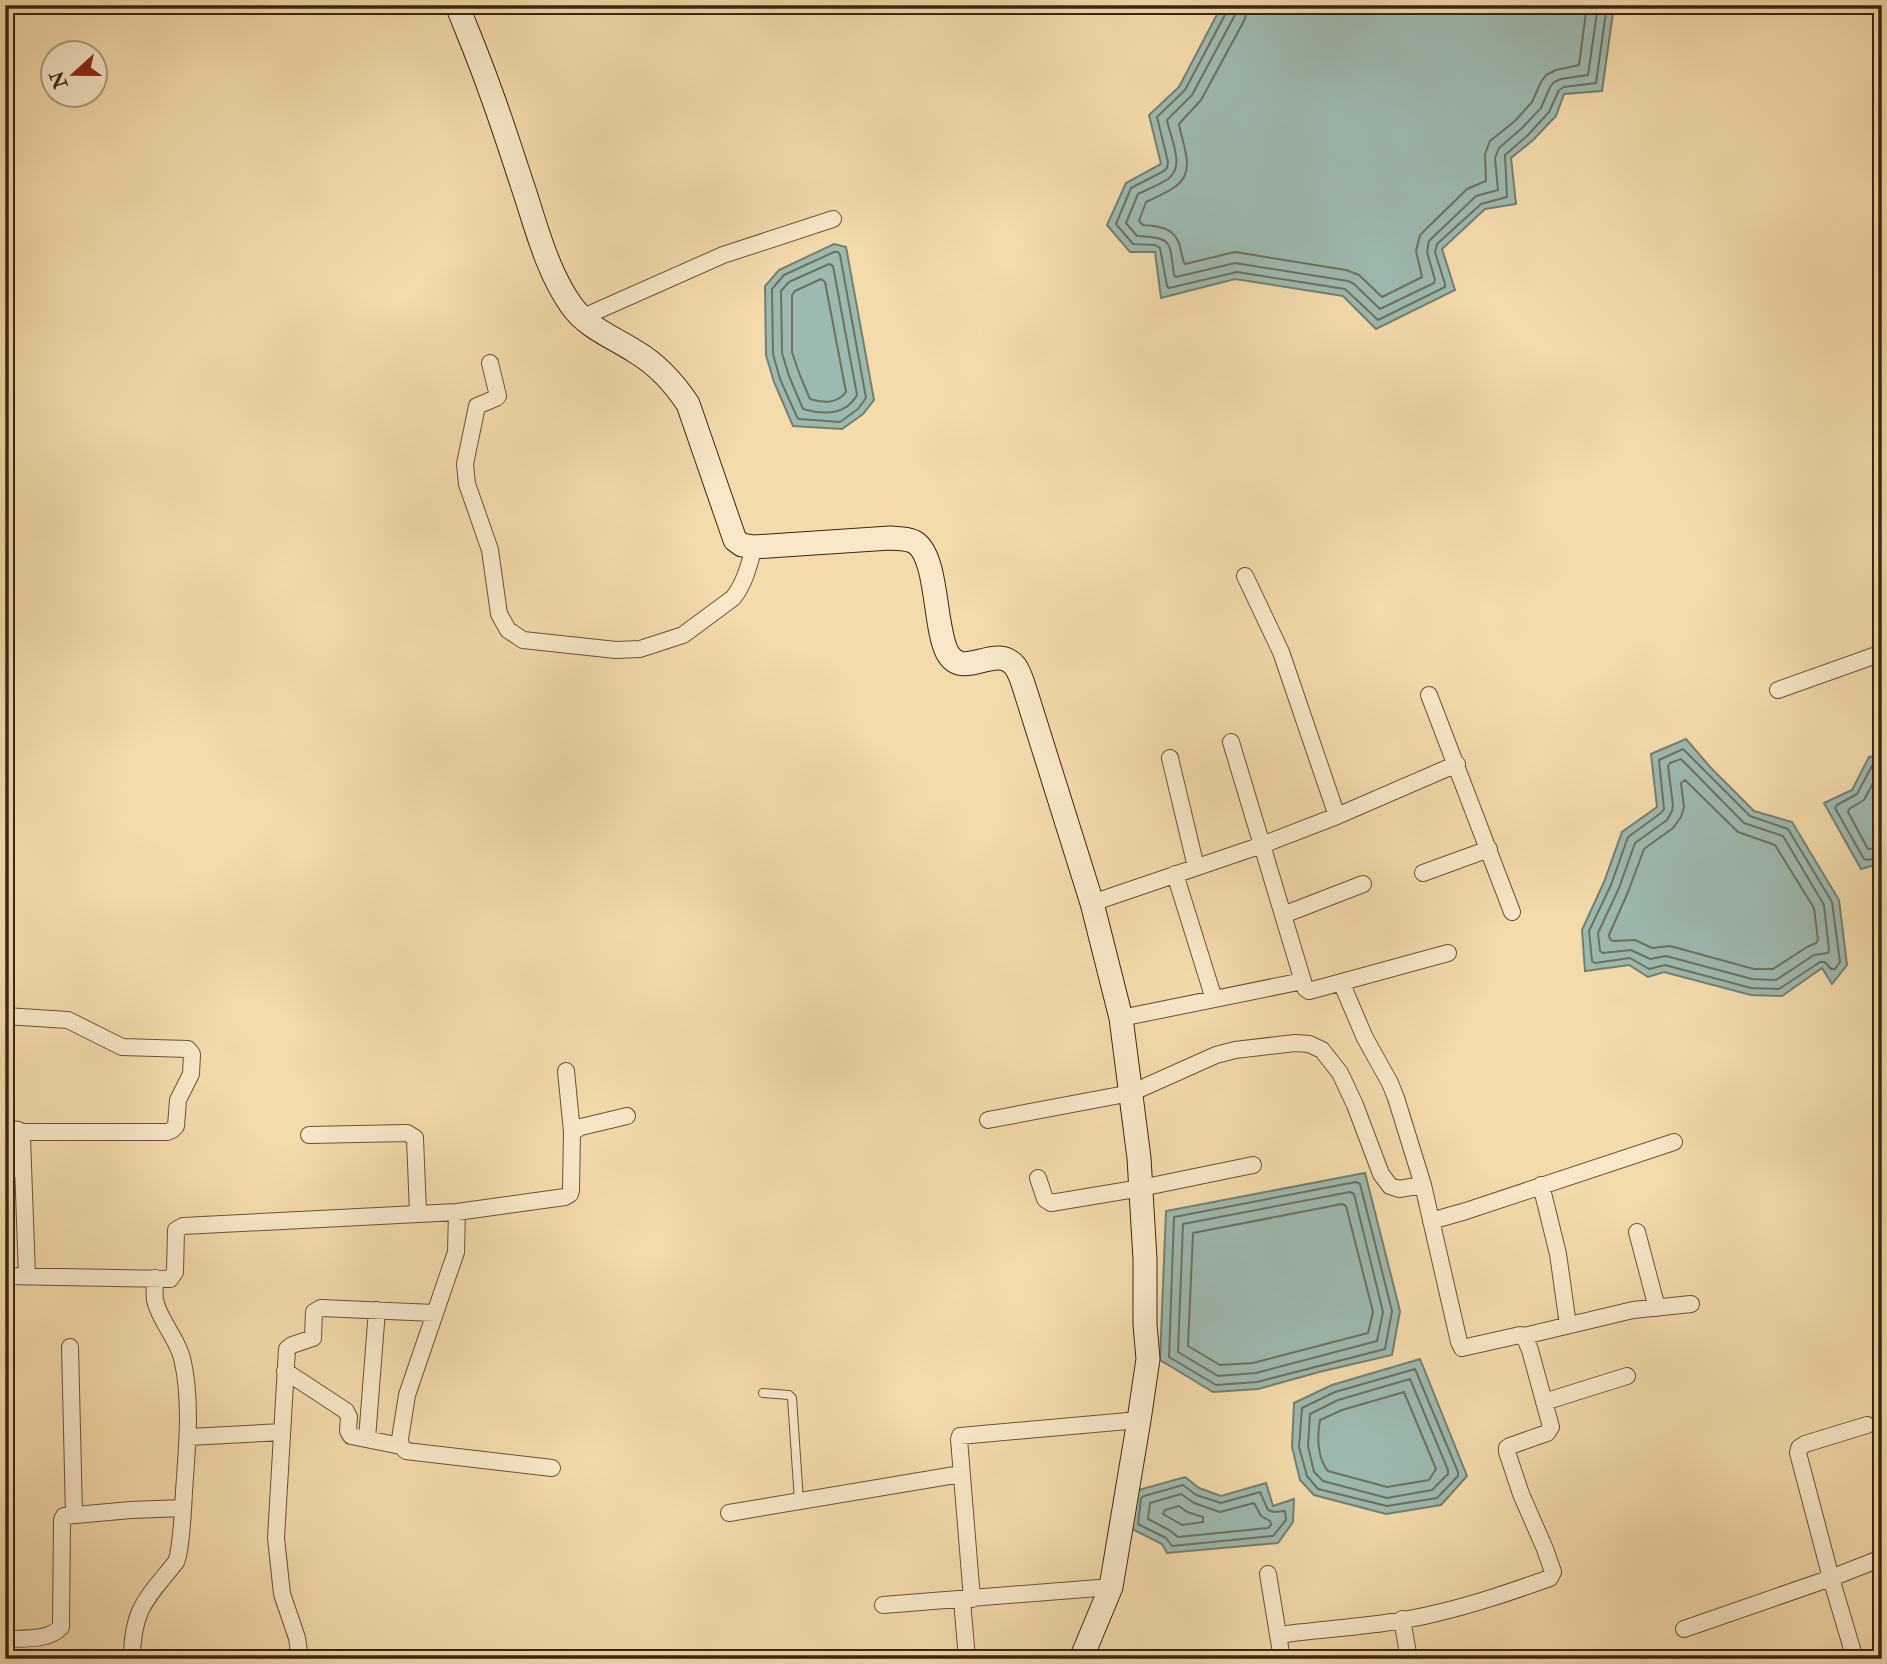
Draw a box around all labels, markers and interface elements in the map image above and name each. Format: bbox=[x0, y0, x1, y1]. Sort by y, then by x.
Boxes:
north arrow bbox=[38, 38, 108, 108]
text: N bbox=[44, 67, 74, 93]

